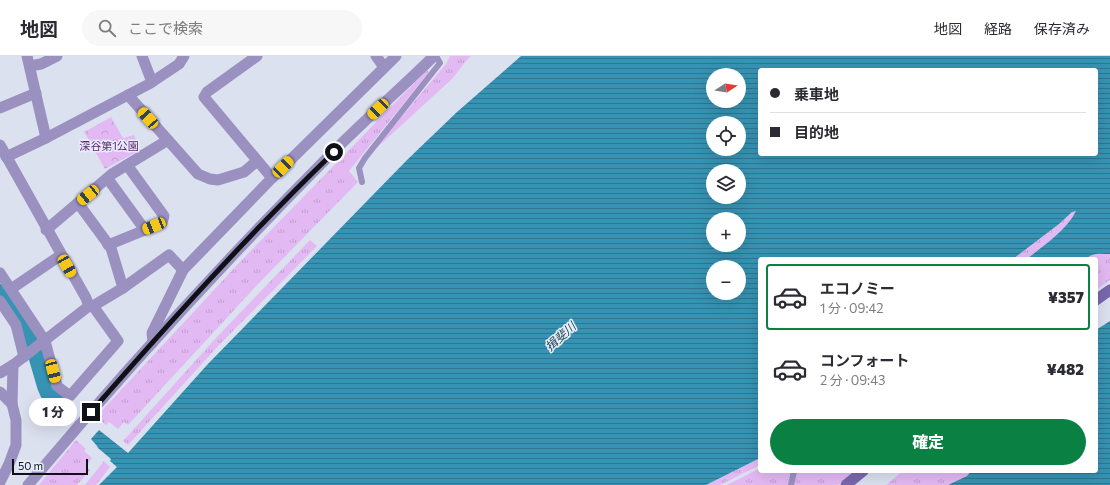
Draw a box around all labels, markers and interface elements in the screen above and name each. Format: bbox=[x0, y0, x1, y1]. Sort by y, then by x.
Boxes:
search box bbox=[82, 10, 362, 46]
text: 地図 bbox=[20, 17, 58, 40]
icon: search bbox=[96, 17, 118, 39]
text: ここで検索 bbox=[128, 19, 203, 37]
text: 地図 bbox=[934, 20, 962, 37]
text: 経路 bbox=[984, 20, 1012, 37]
text: 保存済み bbox=[1034, 20, 1090, 37]
north arrow bbox=[706, 68, 746, 108]
map controls bbox=[706, 68, 746, 300]
text: 乗車地 bbox=[794, 85, 839, 103]
car bbox=[365, 96, 391, 122]
car bbox=[136, 105, 160, 131]
button: locate bbox=[706, 116, 746, 156]
text: 目的地 bbox=[794, 123, 839, 141]
park label: 深谷第1公園 bbox=[79, 139, 139, 152]
route start bbox=[325, 143, 343, 161]
car bbox=[270, 154, 296, 180]
button: layers bbox=[706, 164, 746, 204]
car bbox=[75, 183, 101, 207]
button: + bbox=[706, 212, 746, 252]
car bbox=[141, 216, 167, 236]
car bbox=[56, 253, 78, 279]
button: − bbox=[706, 260, 746, 300]
icon: car bbox=[772, 279, 808, 315]
text: エコノミー bbox=[820, 279, 895, 297]
text: ¥357 bbox=[1048, 288, 1084, 306]
text: 1 分 · 09:42 bbox=[820, 300, 883, 316]
water label: 揖斐川 bbox=[542, 317, 580, 353]
icon: car bbox=[772, 351, 808, 387]
text: コンフォート bbox=[820, 351, 910, 369]
car bbox=[44, 358, 62, 384]
text: ¥482 bbox=[1047, 360, 1084, 378]
text: 2 分 · 09:43 bbox=[820, 372, 885, 388]
callout: 1 分 bbox=[29, 398, 77, 426]
route end bbox=[82, 403, 100, 421]
text: 1 分 bbox=[42, 404, 64, 420]
button: 確定 bbox=[770, 419, 1086, 465]
scale bar bbox=[12, 457, 88, 476]
text: 50 m bbox=[18, 459, 43, 472]

